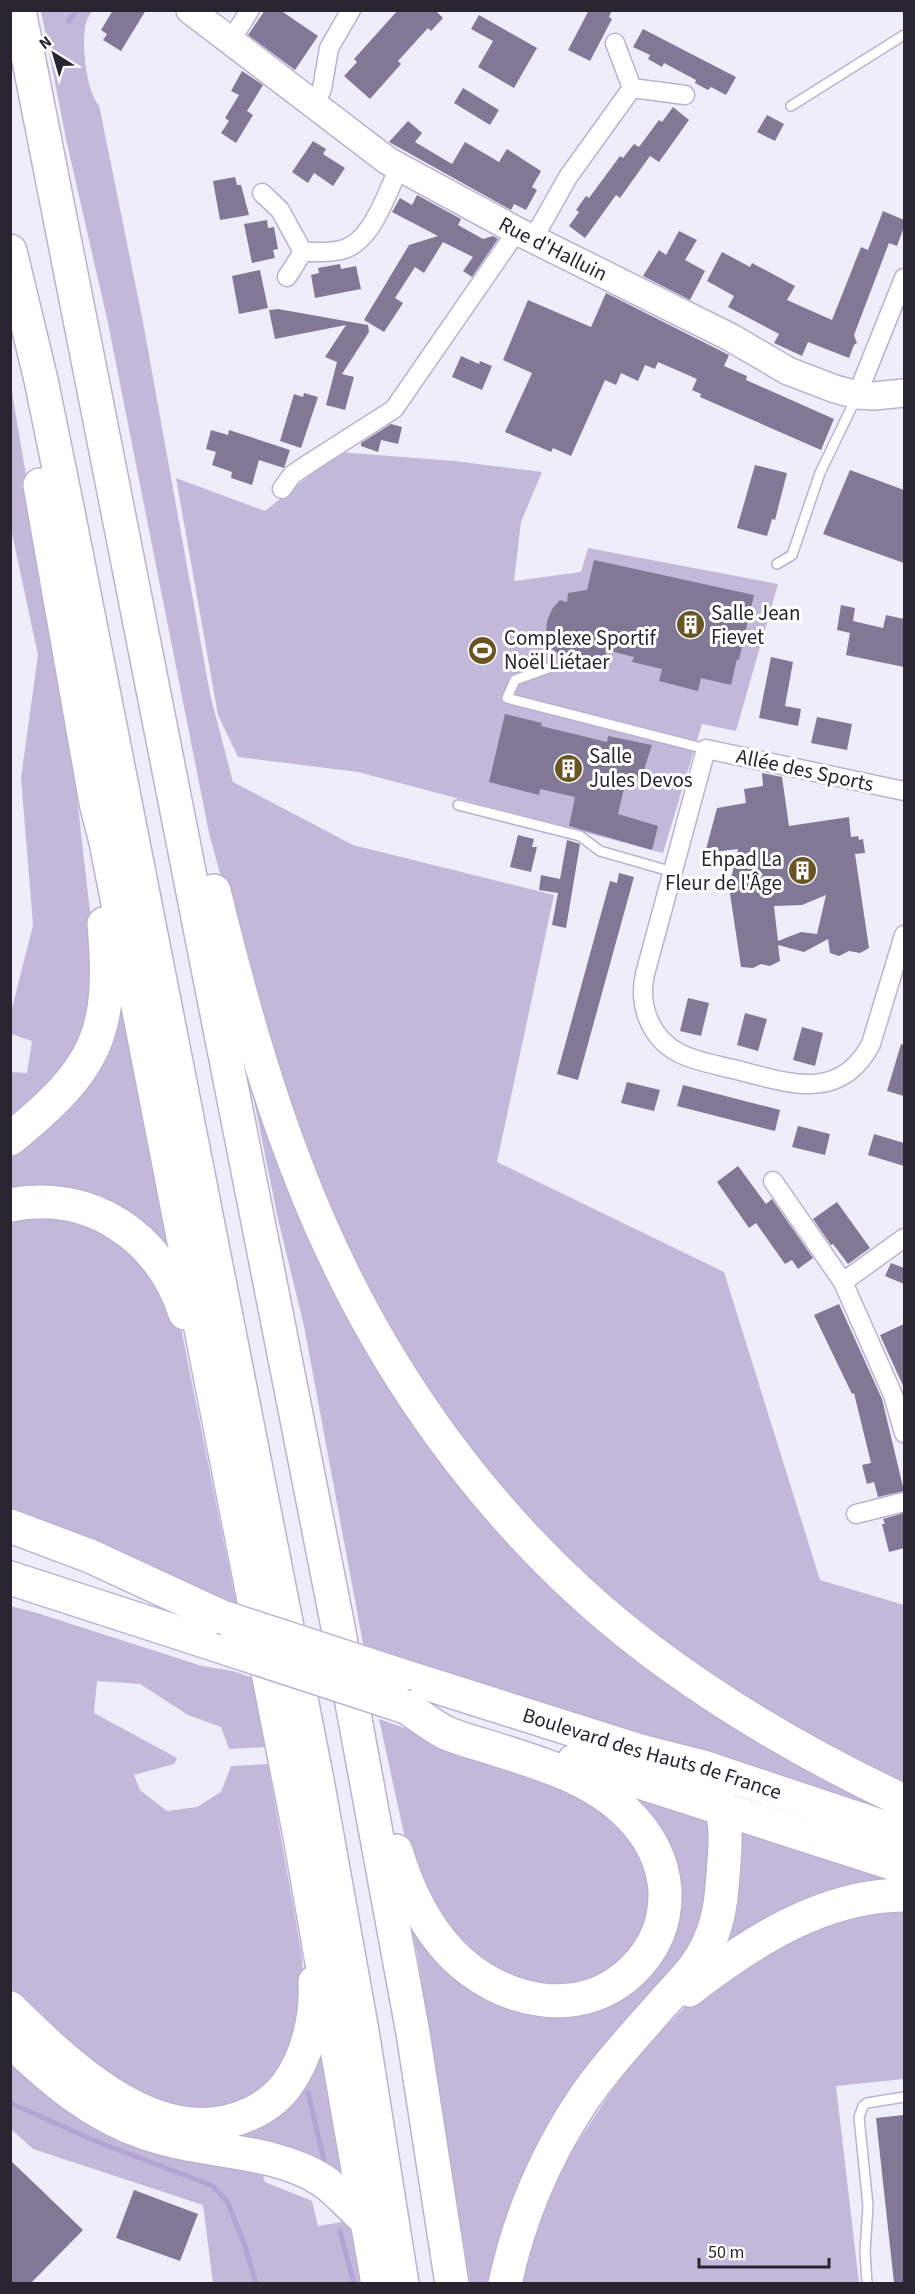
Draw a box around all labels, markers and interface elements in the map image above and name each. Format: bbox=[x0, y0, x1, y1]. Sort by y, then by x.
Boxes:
north arrow bbox=[24, 24, 84, 84]
text: N bbox=[35, 31, 56, 55]
street label: Rue d'Halluin bbox=[493, 209, 613, 289]
place label: Salle Jean Fievet bbox=[711, 598, 800, 652]
building icon: Salle Jean Fievet bbox=[674, 609, 706, 641]
place label: Complexe Sportif Noël Liétaer bbox=[504, 623, 656, 677]
sports icon: Complexe Sportif Noël Liétaer bbox=[467, 634, 499, 666]
place label: Salle Jules Devos bbox=[589, 741, 693, 795]
street label: Allée des Sports bbox=[734, 741, 877, 799]
building icon: Salle Jules Devos bbox=[552, 752, 584, 784]
place label: Ehpad La Fleur de l'Âge bbox=[665, 844, 782, 898]
building icon: Ehpad La Fleur de l'Âge bbox=[787, 855, 819, 887]
street label: Boulevard des Hauts de France bbox=[519, 1700, 786, 1807]
scale bar bbox=[699, 2231, 830, 2269]
text: 50 m bbox=[708, 2240, 744, 2265]

